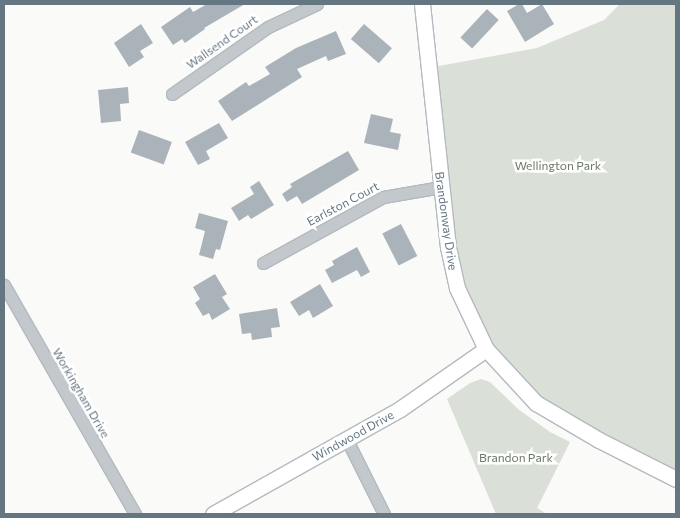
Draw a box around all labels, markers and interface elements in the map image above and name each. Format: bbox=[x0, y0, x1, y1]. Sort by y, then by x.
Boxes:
street label: Wallsend Court bbox=[184, 12, 260, 72]
park label: Wellington Park bbox=[515, 159, 601, 173]
street label: Brandonway Drive bbox=[432, 171, 460, 271]
street label: Earlston Court bbox=[304, 179, 382, 229]
street label: Workingham Drive bbox=[49, 346, 113, 440]
street label: Windwood Drive bbox=[310, 408, 396, 464]
park label: Brandon Park bbox=[479, 451, 553, 465]

